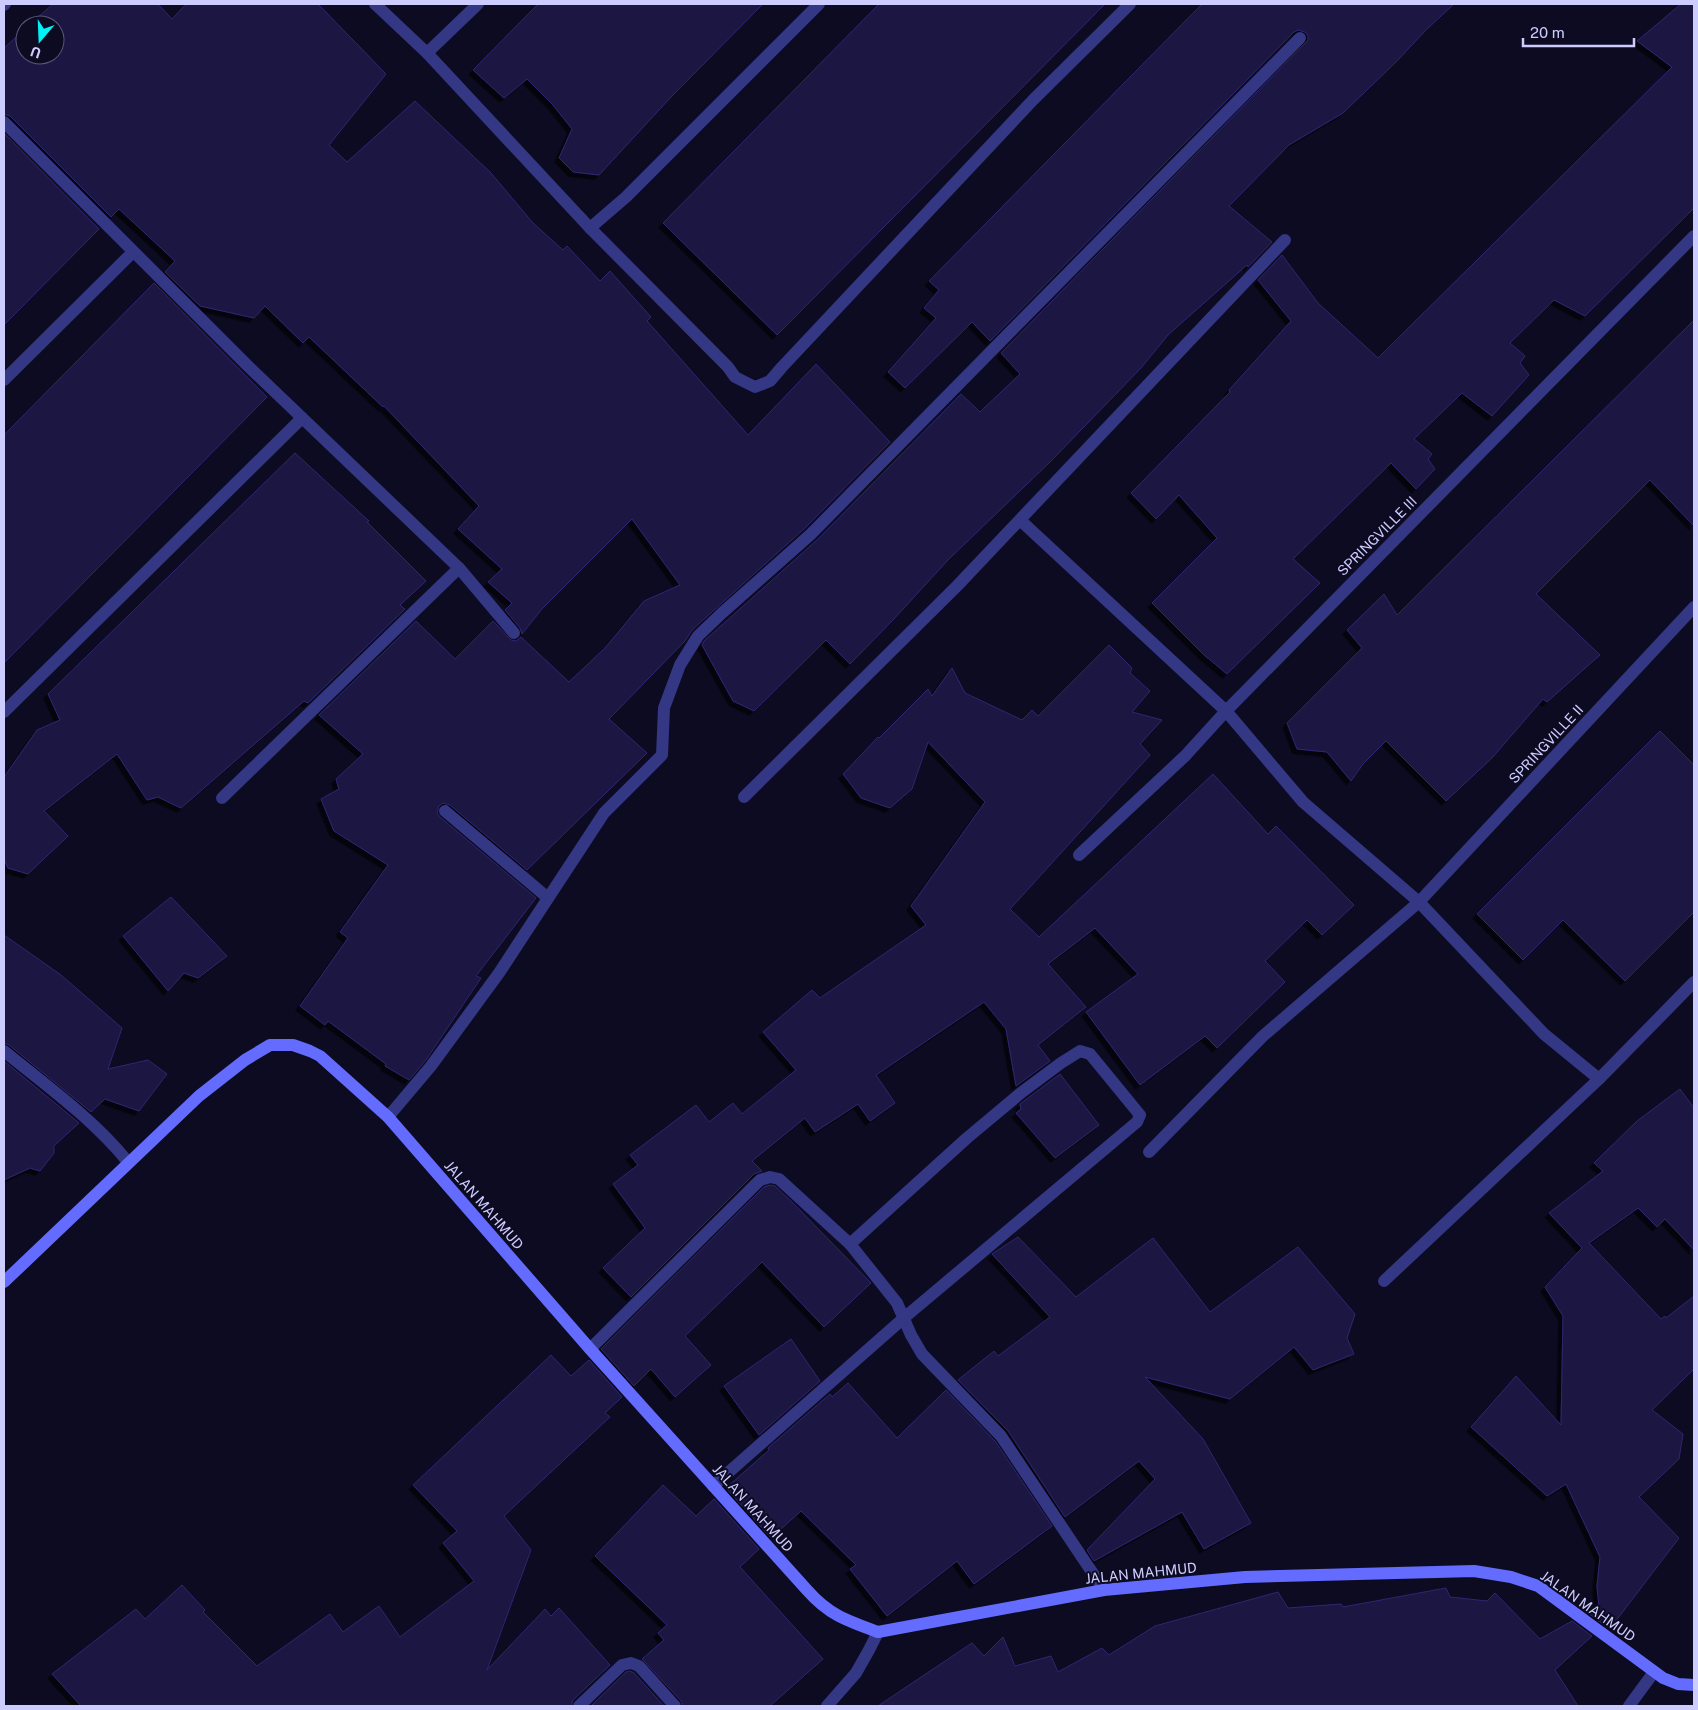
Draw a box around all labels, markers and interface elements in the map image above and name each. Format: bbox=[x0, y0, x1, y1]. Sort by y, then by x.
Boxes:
north arrow bbox=[15, 15, 65, 65]
scale bar bbox=[1523, 15, 1634, 47]
text: 20 m bbox=[1530, 24, 1565, 41]
text: U bbox=[28, 43, 43, 62]
street label: SPRINGVILLE III bbox=[1334, 493, 1420, 579]
street label: SPRINGVILLE II bbox=[1506, 701, 1586, 787]
street label: JALAN MAHMUD bbox=[441, 1157, 527, 1253]
street label: JALAN MAHMUD bbox=[710, 1461, 796, 1555]
street label: JALAN MAHMUD bbox=[1084, 1559, 1198, 1587]
street label: JALAN MAHMUD bbox=[1538, 1567, 1638, 1645]

